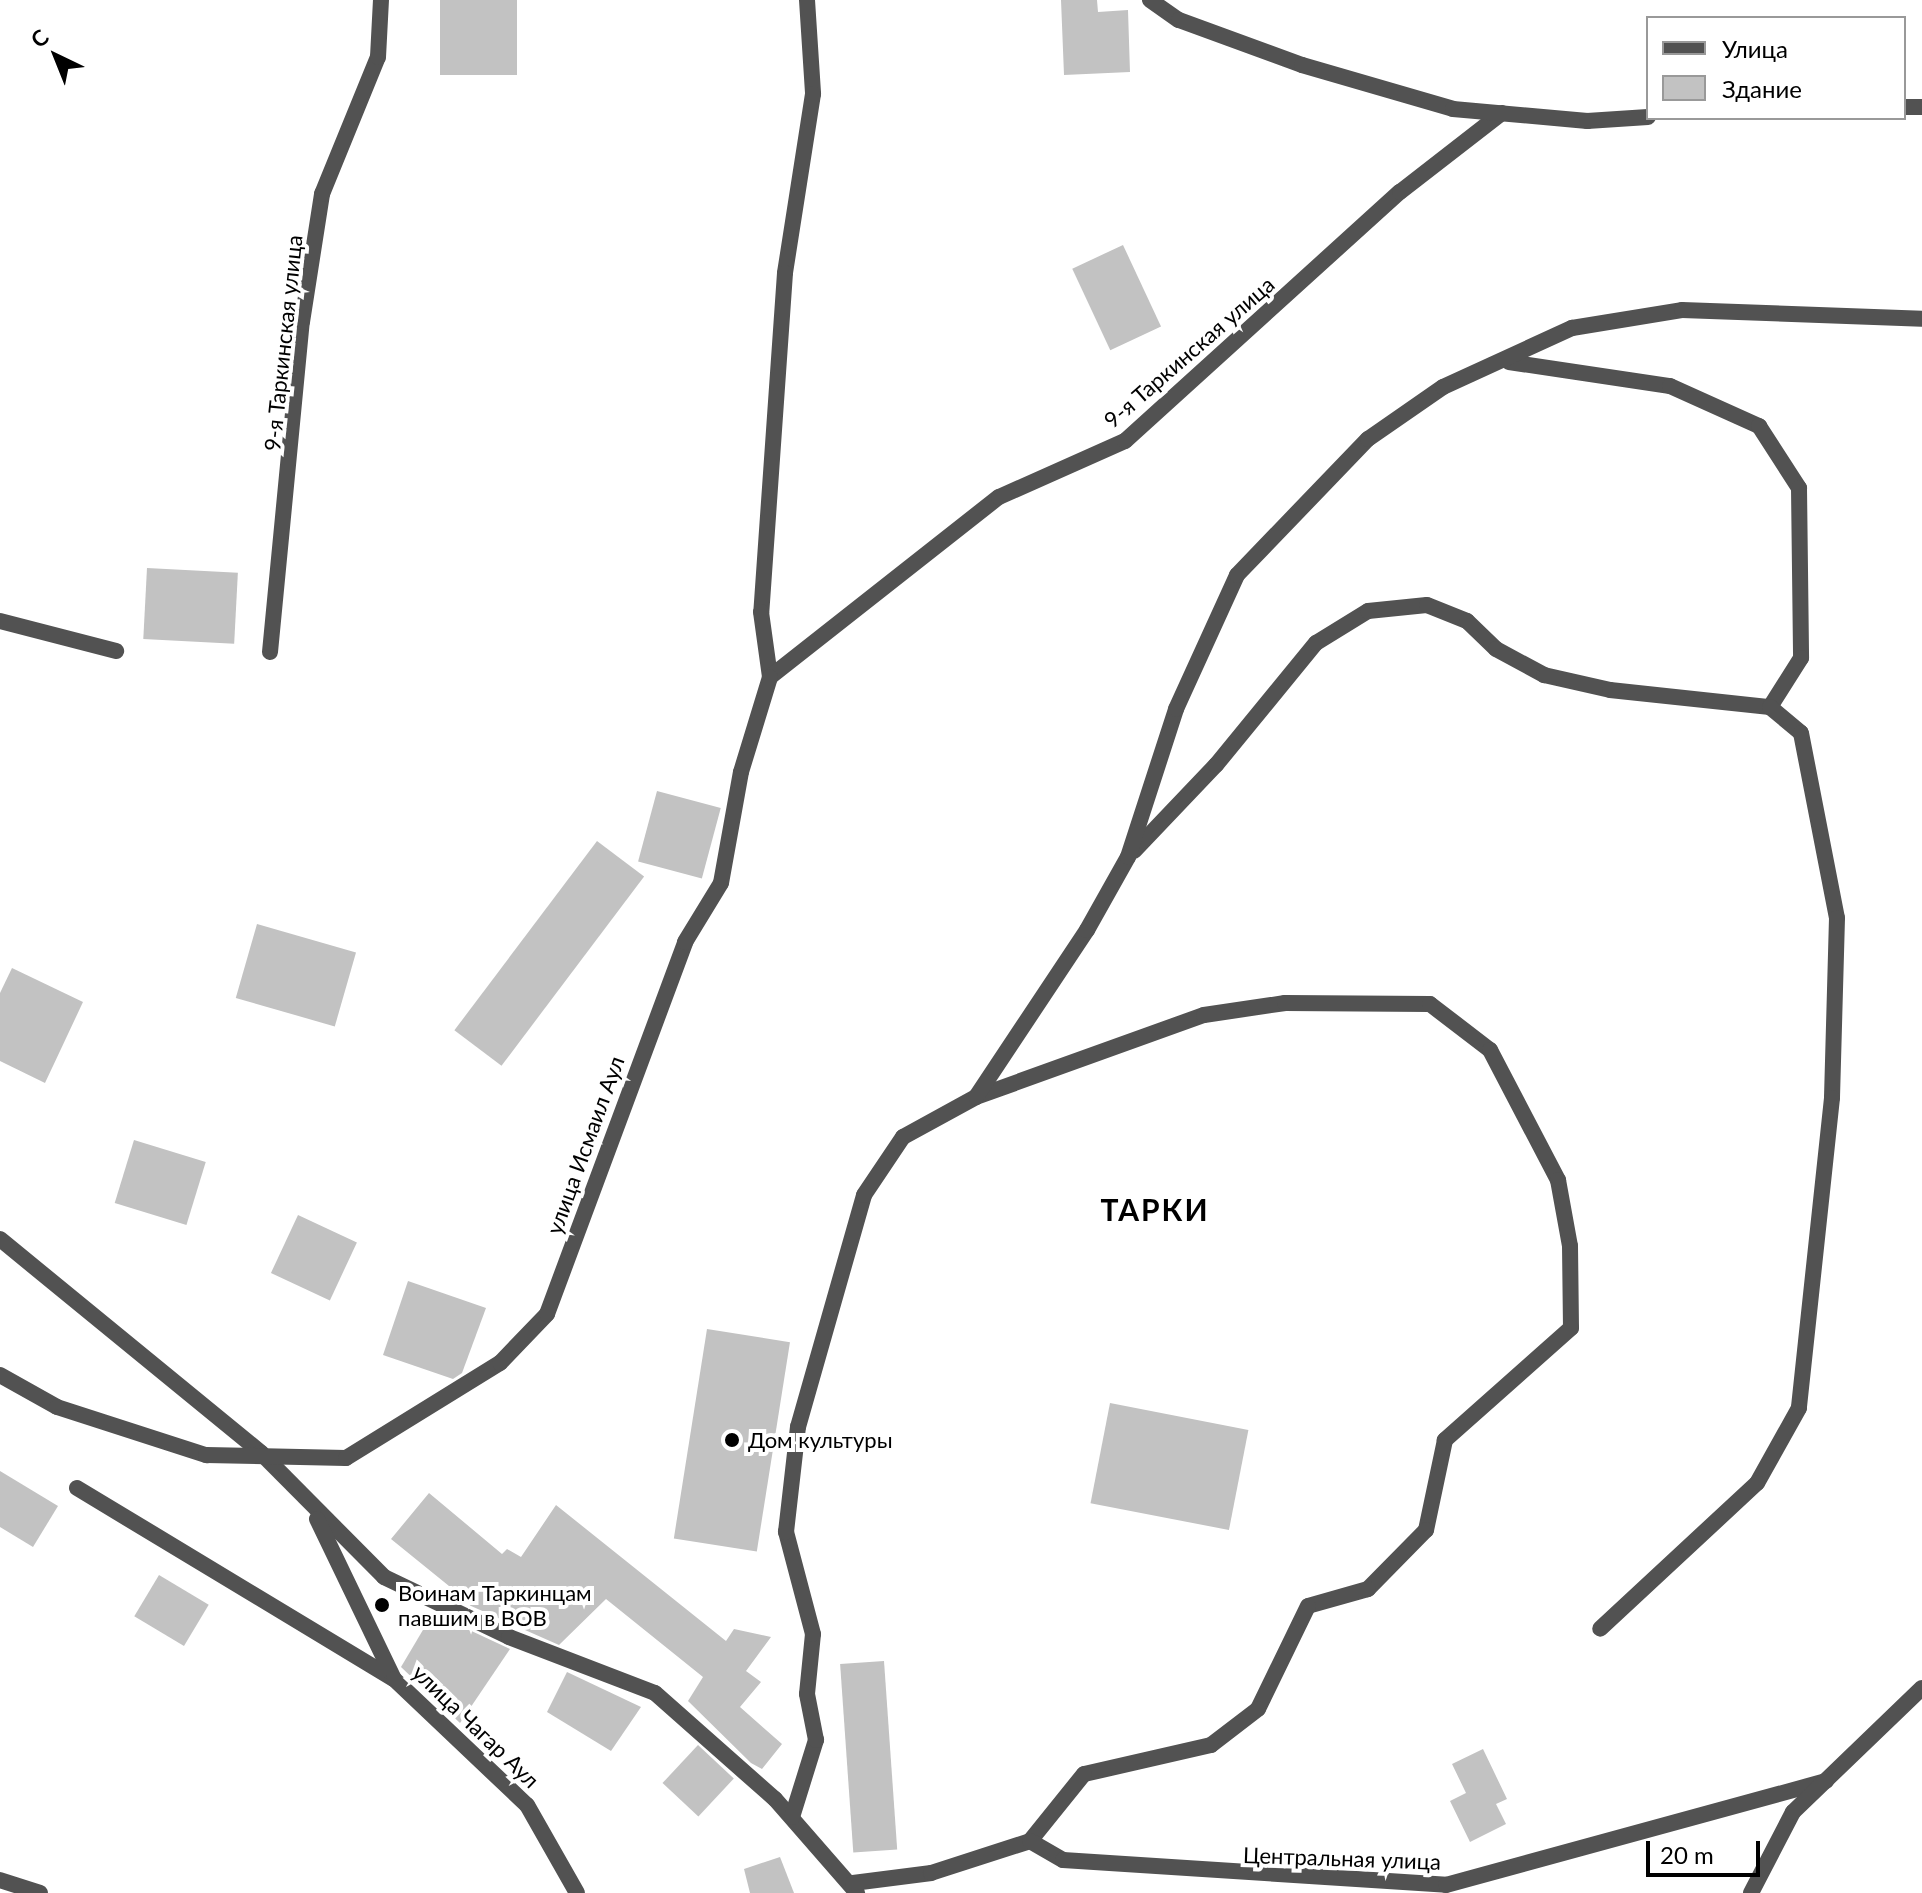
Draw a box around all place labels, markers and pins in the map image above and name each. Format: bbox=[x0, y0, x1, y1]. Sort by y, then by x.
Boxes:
place label: Дом культуры bbox=[748, 1427, 893, 1453]
marker: Дом культуры bbox=[723, 1431, 741, 1449]
place label: Воинам Таркинцам павшим в ВОВ bbox=[398, 1579, 592, 1630]
marker: Воинам Таркинцам павшим в ВОВ bbox=[373, 1596, 391, 1614]

